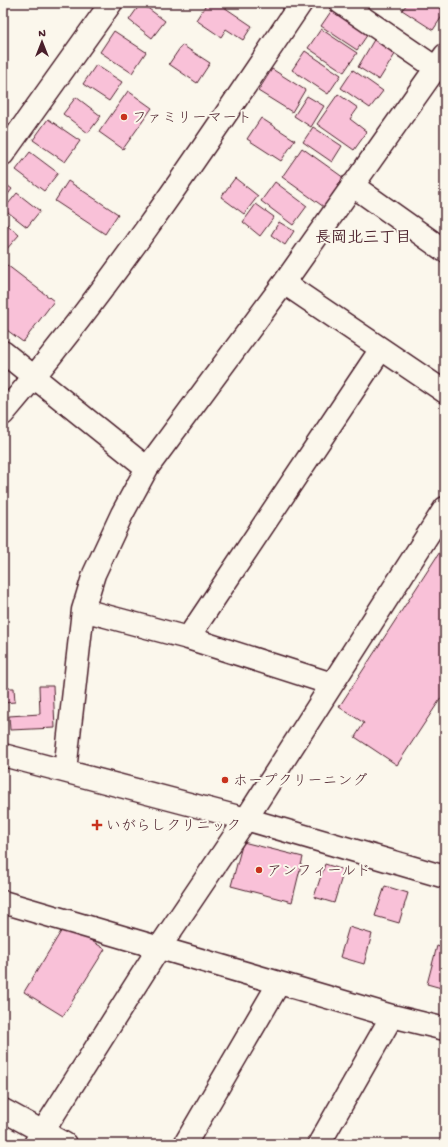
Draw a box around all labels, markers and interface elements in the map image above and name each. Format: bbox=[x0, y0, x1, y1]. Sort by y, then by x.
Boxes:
north arrow bbox=[22, 22, 62, 62]
text: N bbox=[38, 28, 46, 40]
place label: ファミリーマート bbox=[132, 110, 252, 128]
marker: ファミリーマート bbox=[119, 112, 129, 122]
district label: 長岡北三丁目 bbox=[315, 229, 411, 249]
place label: ホープクリーニング bbox=[233, 772, 367, 791]
marker: ホープクリーニング bbox=[220, 775, 230, 785]
place label: いがらしクリニック bbox=[106, 818, 241, 836]
marker: いがらしクリニック bbox=[91, 819, 103, 831]
place label: アンフィールド bbox=[267, 863, 371, 881]
marker: アンフィールド bbox=[254, 865, 264, 875]

